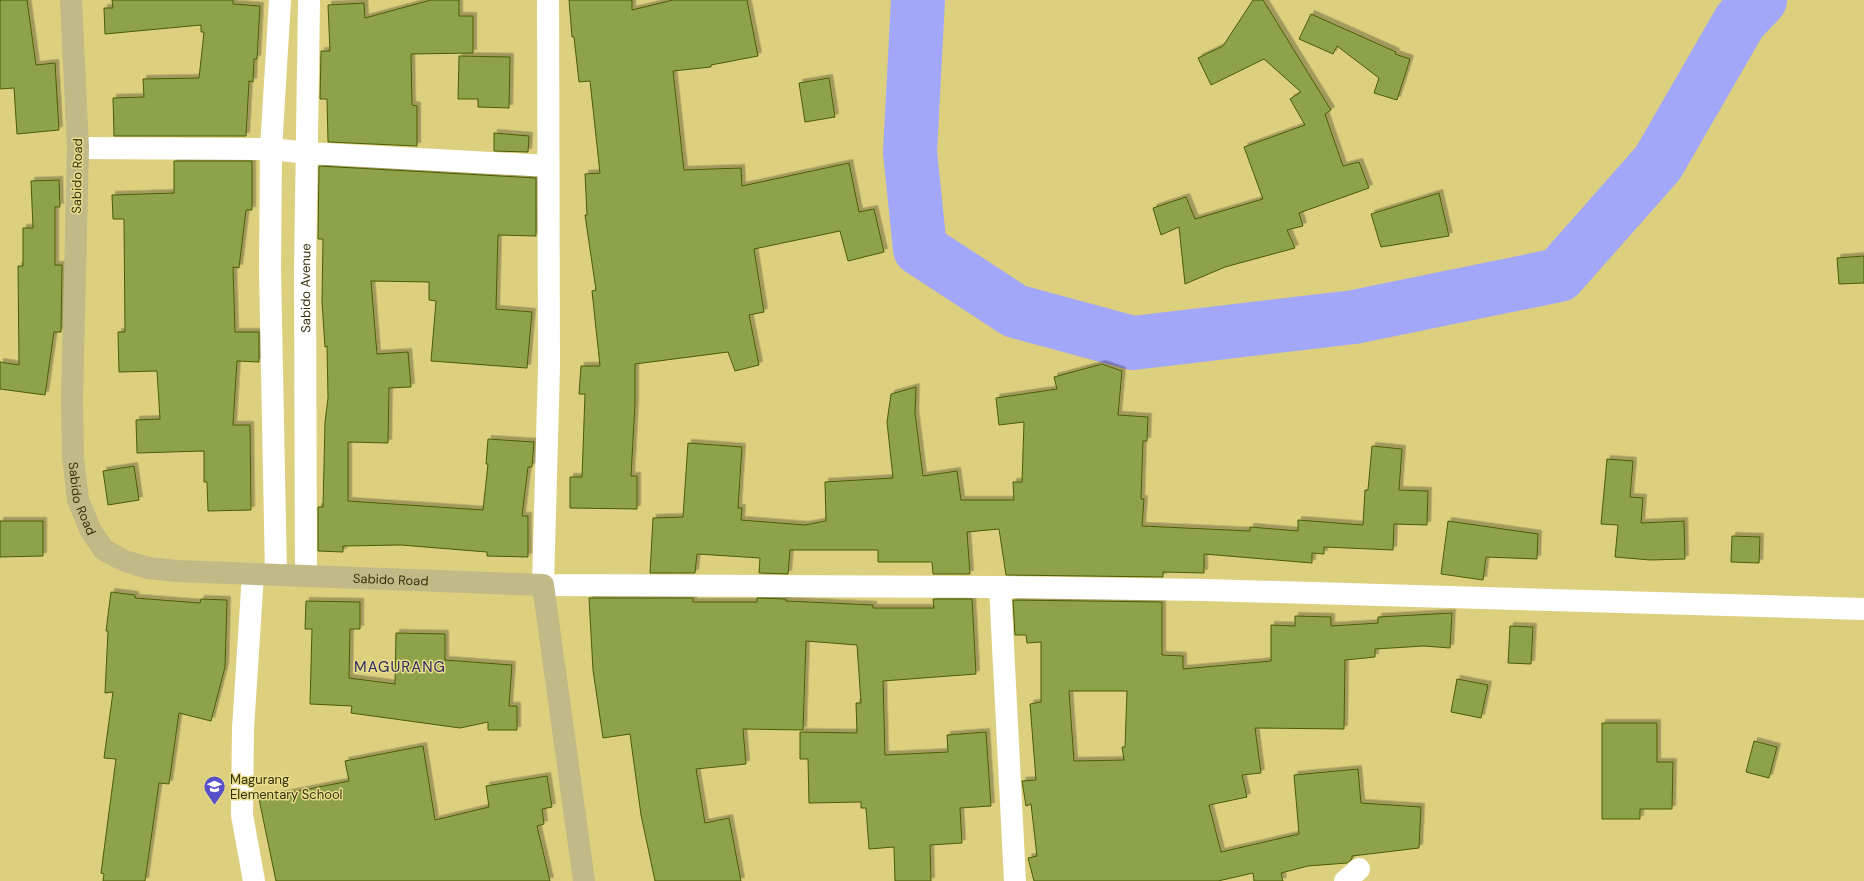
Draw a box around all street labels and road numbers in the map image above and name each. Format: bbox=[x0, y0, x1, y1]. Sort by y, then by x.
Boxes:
street label: Sabido Road bbox=[68, 138, 86, 214]
street label: Sabido Avenue bbox=[296, 243, 314, 333]
street label: Sabido Road bbox=[65, 461, 100, 538]
street label: Sabido Road bbox=[353, 569, 429, 589]

